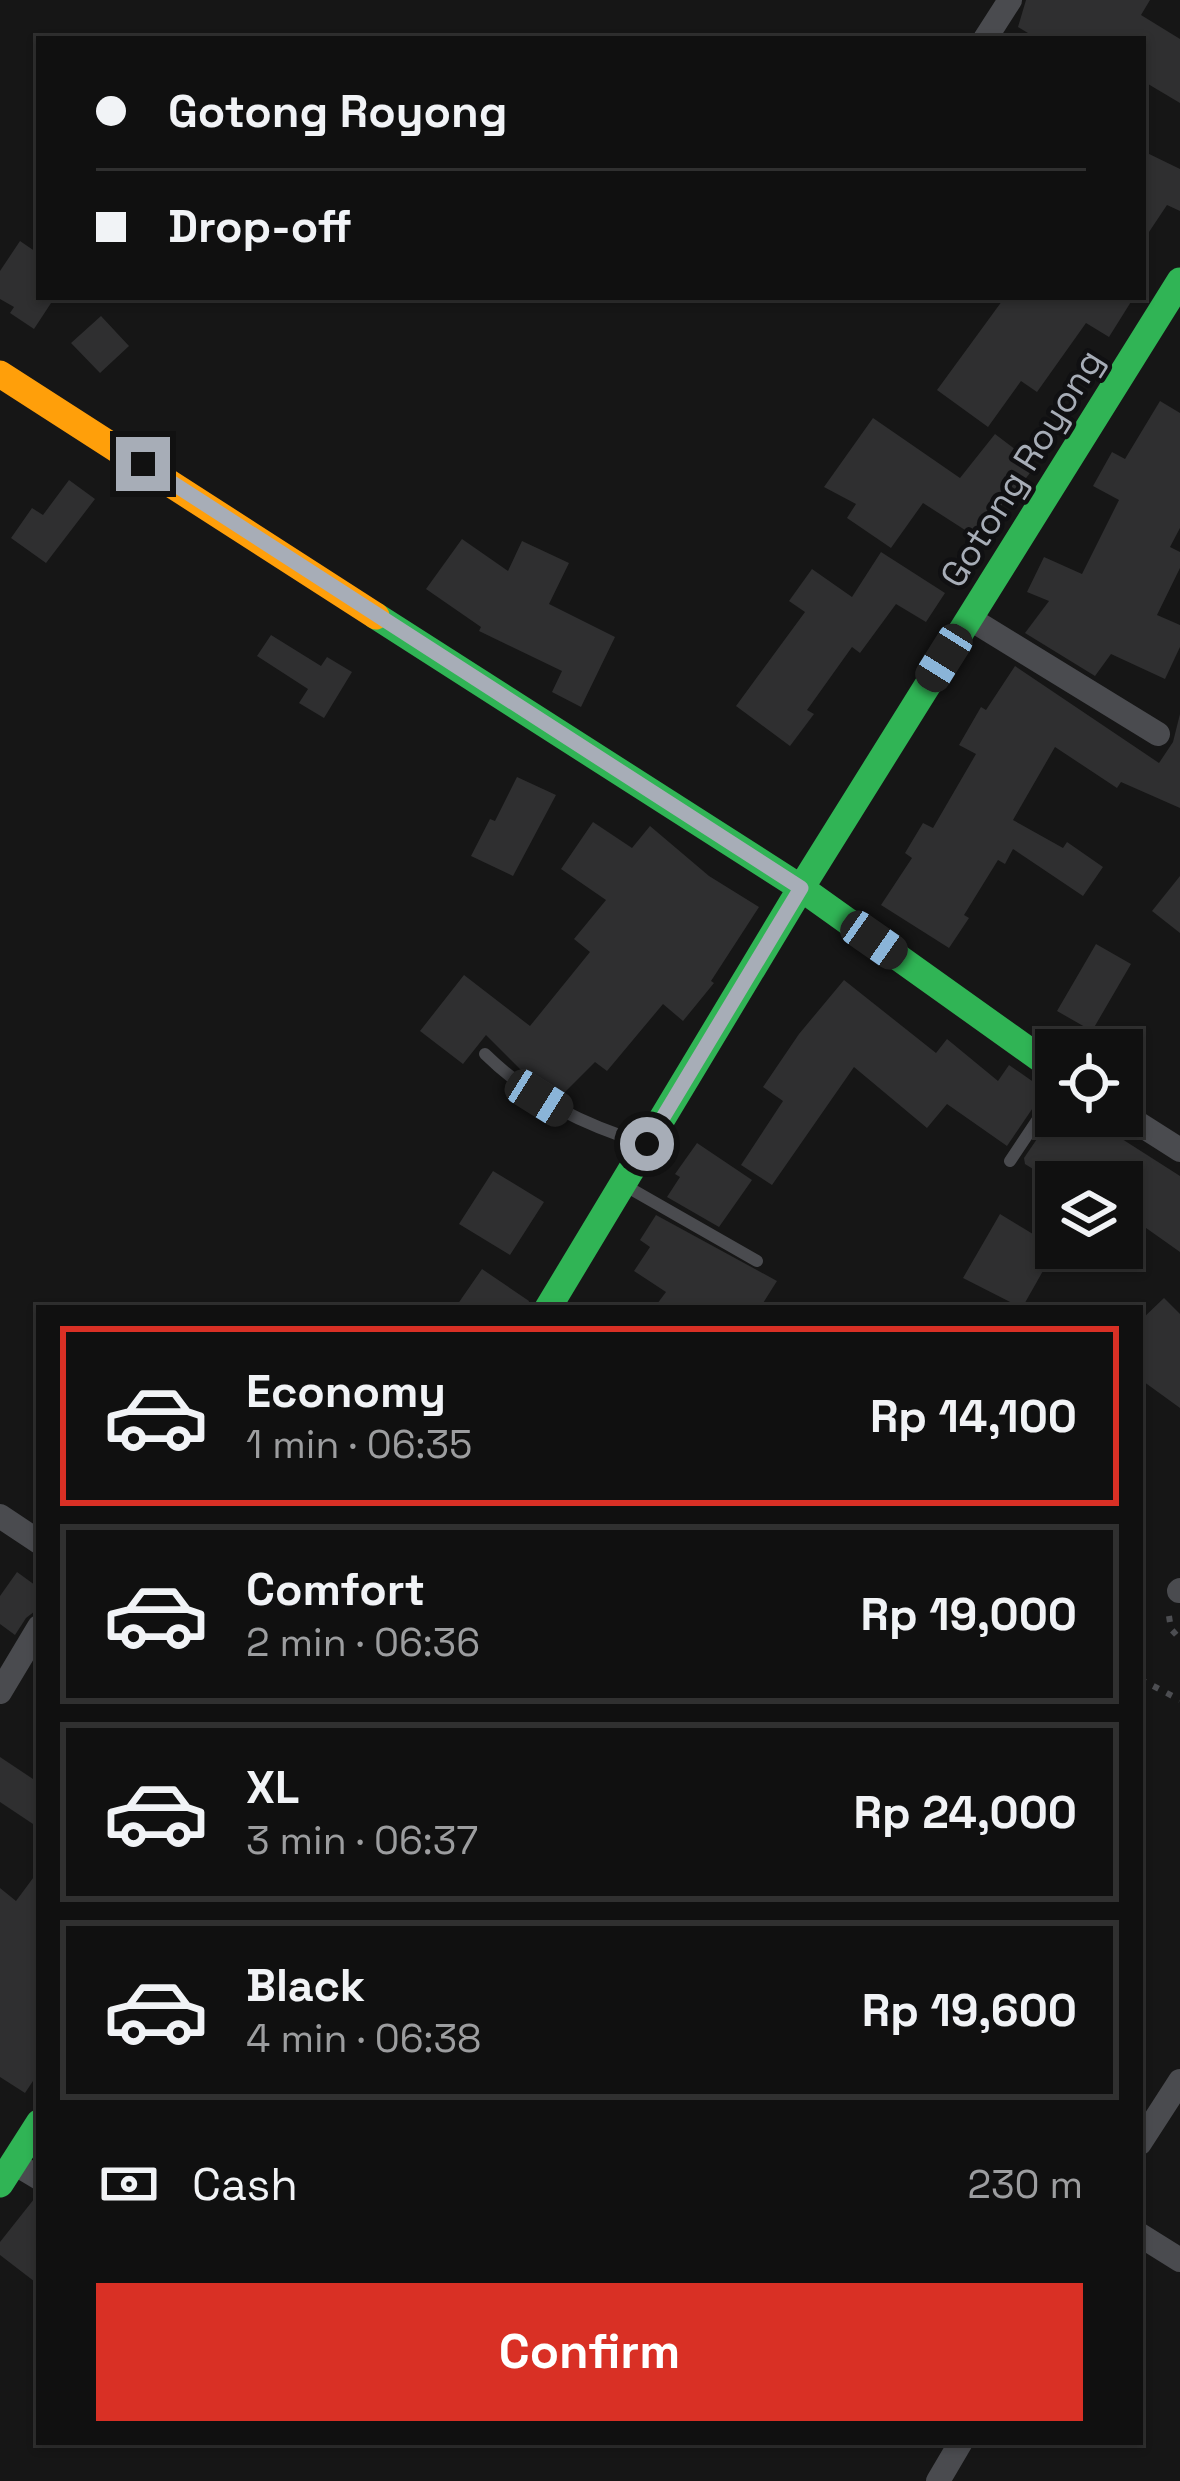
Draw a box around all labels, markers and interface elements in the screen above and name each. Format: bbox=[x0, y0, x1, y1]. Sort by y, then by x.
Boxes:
text: Gotong Royong bbox=[168, 83, 507, 140]
text: Drop-off bbox=[168, 198, 352, 255]
street label: Gotong Royong bbox=[930, 341, 1114, 596]
route end bbox=[116, 437, 170, 491]
car bbox=[910, 618, 978, 698]
car bbox=[834, 905, 914, 975]
map controls bbox=[1035, 1029, 1143, 1269]
button: locate bbox=[1035, 1029, 1143, 1137]
car bbox=[499, 1064, 579, 1132]
route start bbox=[620, 1117, 674, 1171]
button: layers bbox=[1035, 1161, 1143, 1269]
icon: car bbox=[102, 1362, 210, 1470]
text: Economy bbox=[246, 1363, 446, 1420]
text: Rp 14,100 bbox=[870, 1388, 1077, 1445]
text: 1 min · 06:35 bbox=[246, 1420, 472, 1469]
icon: car bbox=[102, 1560, 210, 1668]
text: Comfort bbox=[246, 1561, 425, 1618]
text: Rp 19,000 bbox=[861, 1586, 1077, 1643]
text: 2 min · 06:36 bbox=[246, 1618, 480, 1667]
icon: car bbox=[102, 1758, 210, 1866]
text: XL bbox=[246, 1759, 299, 1816]
text: Rp 24,000 bbox=[854, 1784, 1077, 1841]
text: 3 min · 06:37 bbox=[246, 1816, 478, 1865]
icon: car bbox=[102, 1956, 210, 2064]
text: Black bbox=[246, 1957, 365, 2014]
text: Rp 19,600 bbox=[862, 1982, 1077, 2039]
text: 4 min · 06:38 bbox=[246, 2014, 481, 2063]
icon: cash bbox=[96, 2151, 162, 2217]
text: Cash bbox=[192, 2156, 298, 2213]
text: 230 m bbox=[968, 2160, 1083, 2209]
button: Confirm bbox=[96, 2283, 1083, 2421]

